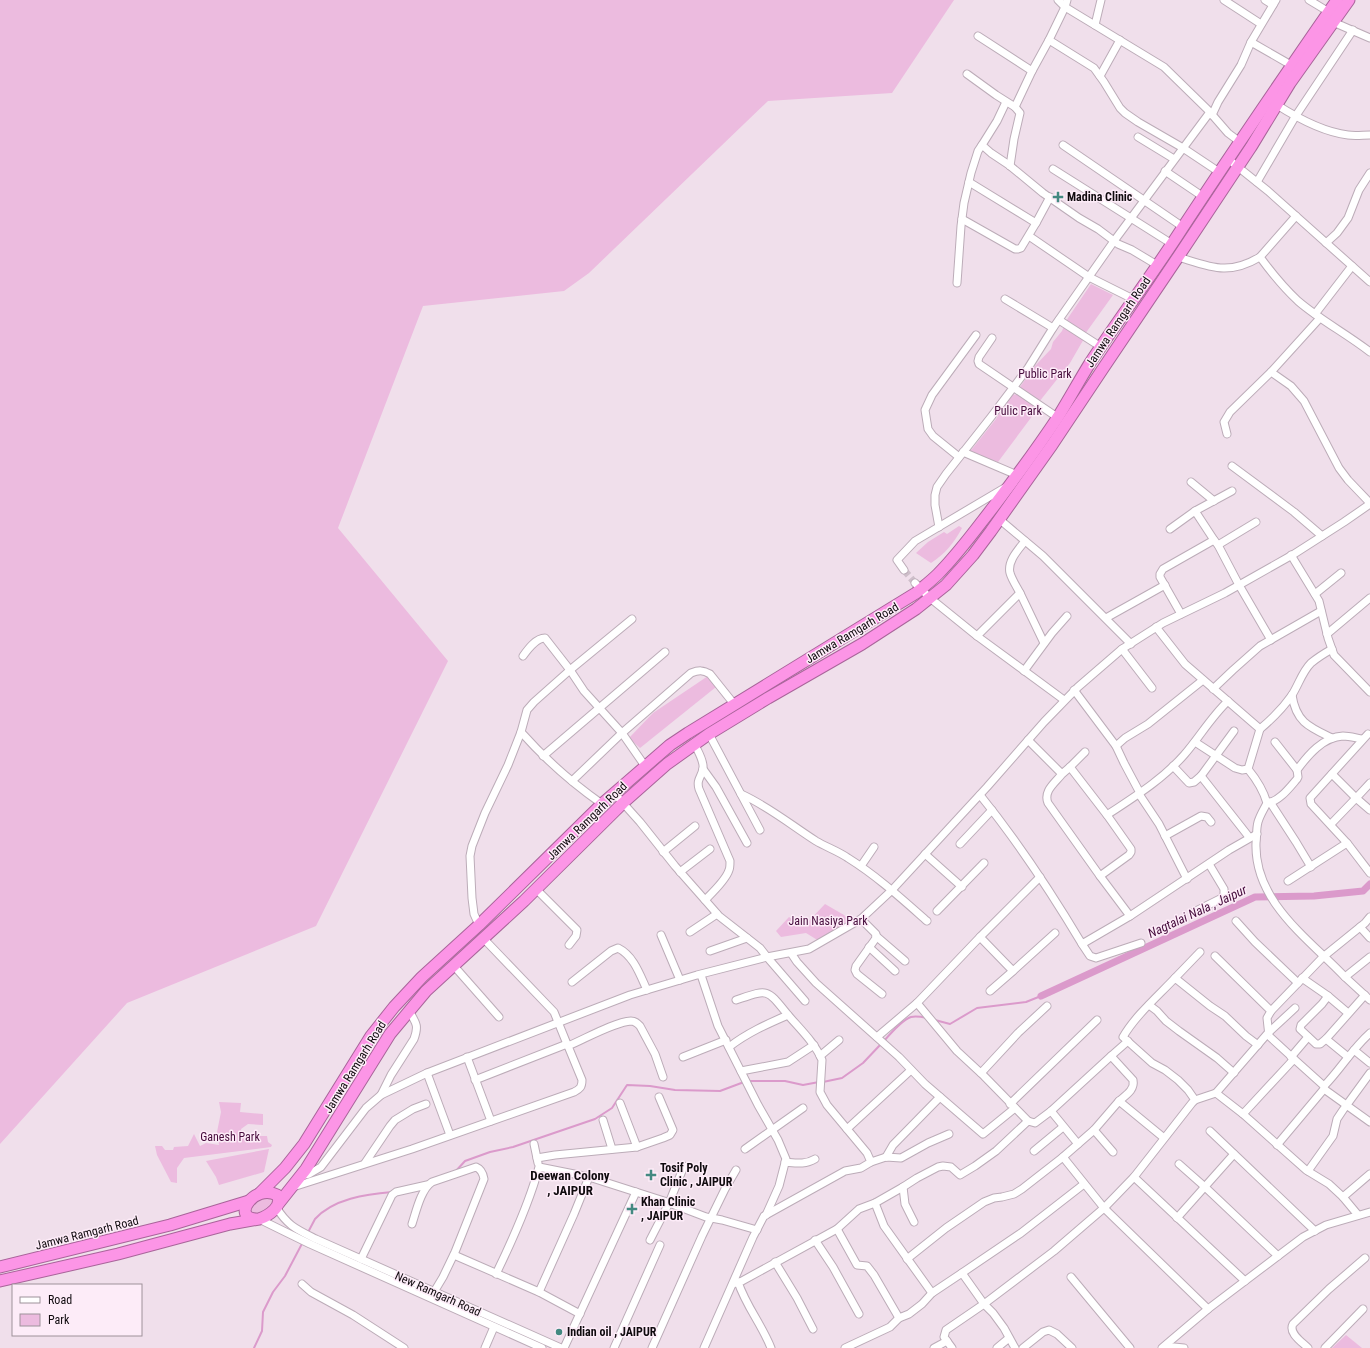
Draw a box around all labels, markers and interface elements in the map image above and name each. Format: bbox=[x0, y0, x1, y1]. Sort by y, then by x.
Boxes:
place label: Madina Clinic bbox=[1067, 190, 1133, 204]
marker: Madina Clinic bbox=[1052, 191, 1064, 203]
street label: Jamwa Ramgarh Road bbox=[1083, 274, 1153, 370]
park label: Public Park bbox=[1018, 367, 1072, 381]
park label: Pulic Park bbox=[994, 404, 1042, 418]
street label: Jamwa Ramgarh Road bbox=[803, 600, 901, 666]
street label: Jamwa Ramgarh Road bbox=[544, 779, 630, 863]
water label: Nagtalai Nala , Jaipur bbox=[1146, 882, 1250, 941]
park label: Jain Nasiya Park bbox=[788, 914, 868, 928]
street label: Jamwa Ramgarh Road bbox=[321, 1018, 389, 1116]
park label: Ganesh Park bbox=[200, 1130, 260, 1144]
place label: Tosif Poly Clinic , JAIPUR bbox=[660, 1161, 733, 1189]
district label: Deewan Colony , JAIPUR bbox=[530, 1168, 610, 1198]
marker: Tosif Poly Clinic , JAIPUR bbox=[645, 1169, 657, 1181]
place label: Khan Clinic , JAIPUR bbox=[641, 1195, 696, 1223]
marker: Khan Clinic , JAIPUR bbox=[626, 1203, 638, 1215]
street label: Jamwa Ramgarh Road bbox=[34, 1213, 140, 1253]
street label: New Ramgarh Road bbox=[393, 1269, 483, 1319]
legend bbox=[12, 1284, 142, 1336]
text: Road bbox=[48, 1293, 72, 1307]
text: Park bbox=[48, 1313, 70, 1327]
place label: Indian oil , JAIPUR bbox=[567, 1325, 657, 1339]
marker: Indian oil , JAIPUR bbox=[554, 1327, 564, 1337]

